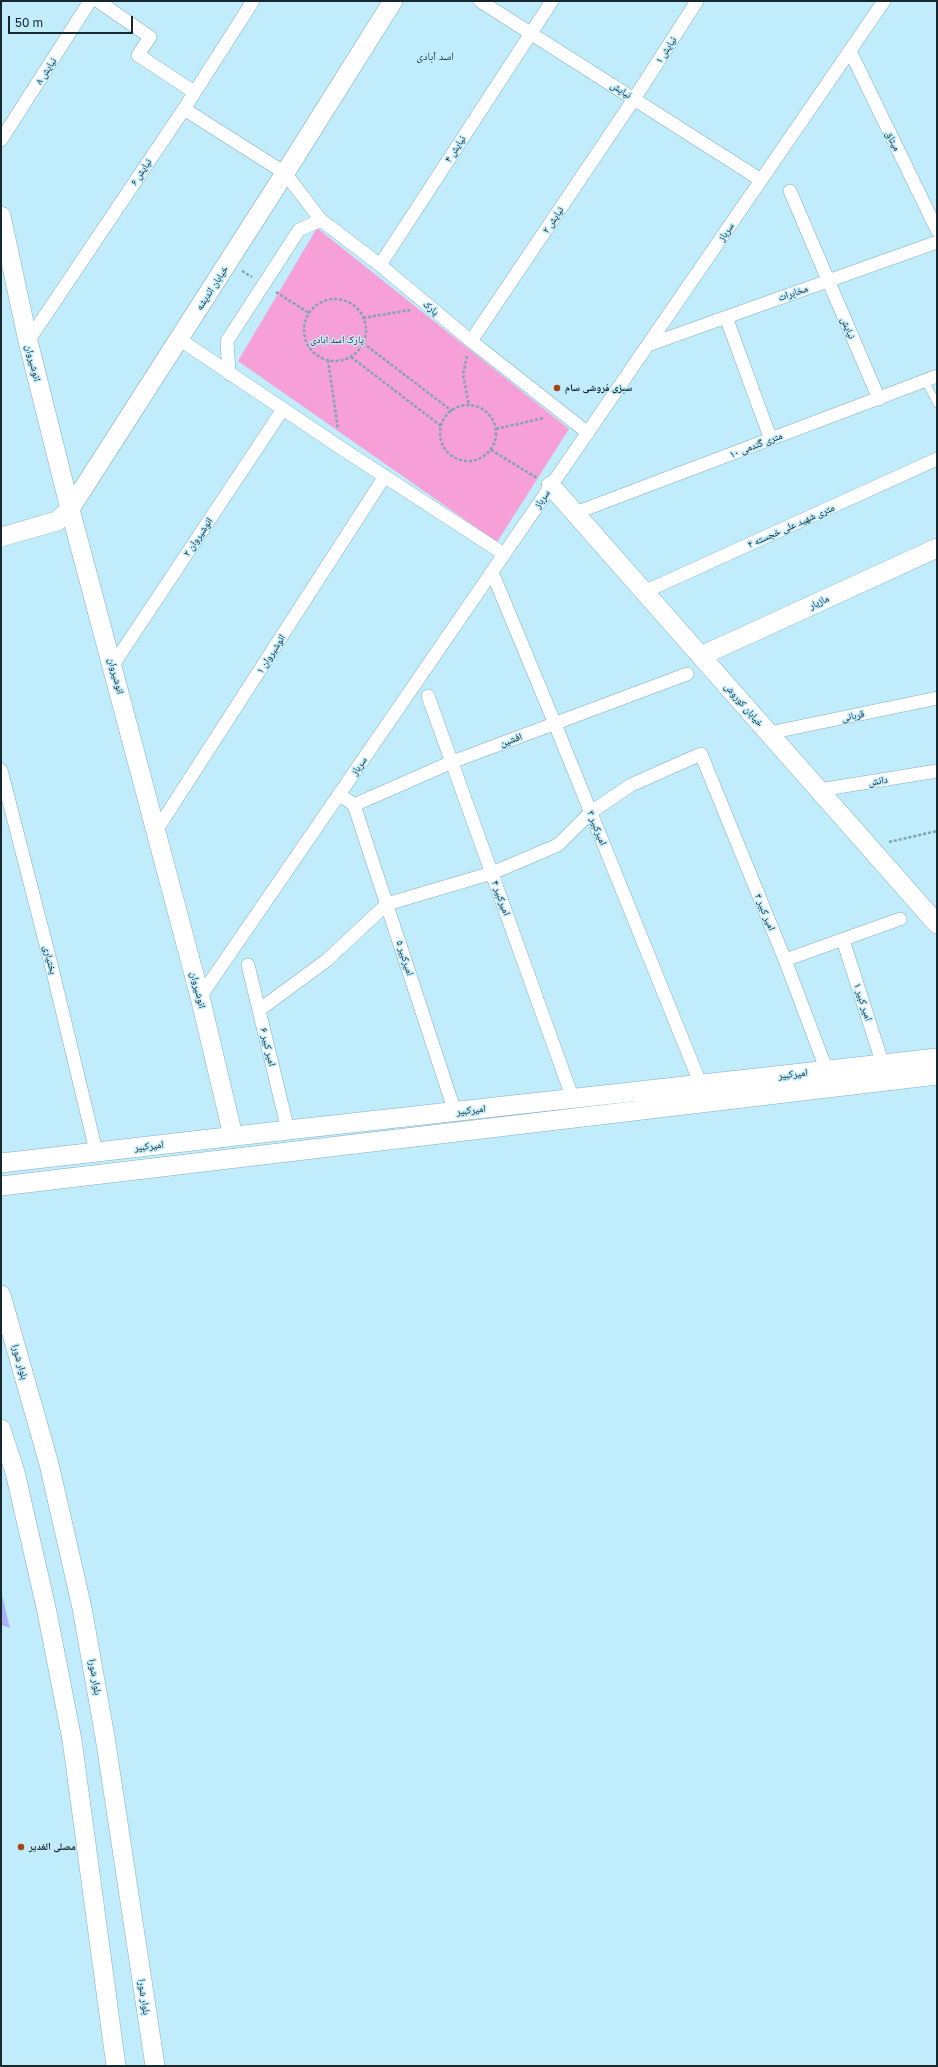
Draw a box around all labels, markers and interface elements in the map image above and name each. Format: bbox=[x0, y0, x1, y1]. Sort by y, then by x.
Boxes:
scale bar bbox=[10, 8, 135, 34]
text: 50 m bbox=[15, 15, 43, 30]
street label: نیایش ۱ bbox=[653, 34, 679, 66]
district label: اسد آبادی bbox=[416, 50, 454, 64]
street label: نیایش ۸ bbox=[33, 55, 59, 87]
street label: نیایش bbox=[608, 79, 634, 101]
street label: میثاق bbox=[883, 129, 903, 153]
street label: نیایش ۴ bbox=[442, 133, 468, 165]
street label: نیایش ۶ bbox=[128, 156, 154, 188]
street label: نیایش ۲ bbox=[540, 204, 566, 236]
street label: سرباز bbox=[716, 220, 736, 244]
street label: خیابان اندیشه bbox=[193, 264, 231, 312]
street label: مخابرات bbox=[777, 282, 809, 304]
street label: پارک bbox=[421, 298, 441, 318]
street label: نیایش bbox=[838, 315, 858, 341]
park label: پارک اسد ابادی bbox=[310, 334, 364, 346]
street label: انوشیروان bbox=[23, 344, 43, 382]
place label: سبزی فروشی سام bbox=[565, 382, 632, 394]
marker: سبزی فروشی سام bbox=[552, 383, 562, 393]
street label: ۱۰ متری گندمی bbox=[728, 429, 784, 461]
street label: سرباز bbox=[532, 487, 552, 511]
street label: ۴ متری شهید علی خجسته bbox=[746, 501, 836, 551]
street label: انوشیروان ۲ bbox=[181, 515, 215, 559]
street label: مازیار bbox=[807, 592, 831, 612]
street label: انوشیروان ۱ bbox=[254, 632, 288, 676]
street label: انوشیروان bbox=[105, 657, 127, 695]
street label: خیابان کوروش bbox=[722, 681, 766, 729]
street label: قربانی bbox=[840, 708, 866, 724]
street label: افشین bbox=[498, 730, 524, 750]
street label: سرباز bbox=[349, 754, 369, 778]
street label: دانش bbox=[867, 774, 889, 788]
street label: امیرکبیر ۳ bbox=[585, 809, 609, 847]
street label: امیرکبیر ۴ bbox=[489, 879, 513, 917]
street label: امیر کبیر ۲ bbox=[752, 892, 778, 932]
street label: امیرکبیر ۵ bbox=[394, 939, 416, 977]
street label: بختیاری bbox=[41, 944, 59, 976]
street label: انوشیروان bbox=[188, 971, 208, 1009]
street label: امیر کبیر ۱ bbox=[851, 982, 875, 1022]
street label: امیر کبیر ۶ bbox=[258, 1027, 278, 1067]
street label: امیرکبیر bbox=[778, 1067, 808, 1081]
street label: امیرکبیر bbox=[456, 1103, 486, 1117]
street label: امیرکبیر bbox=[134, 1139, 164, 1153]
street label: بلوار شورا bbox=[9, 1343, 31, 1381]
street label: بلوار شورا bbox=[86, 1658, 104, 1696]
place label: مصلی الغدیر bbox=[29, 1841, 76, 1853]
marker: مصلی الغدیر bbox=[16, 1842, 26, 1852]
street label: بلوار شورا bbox=[136, 1978, 152, 2016]

